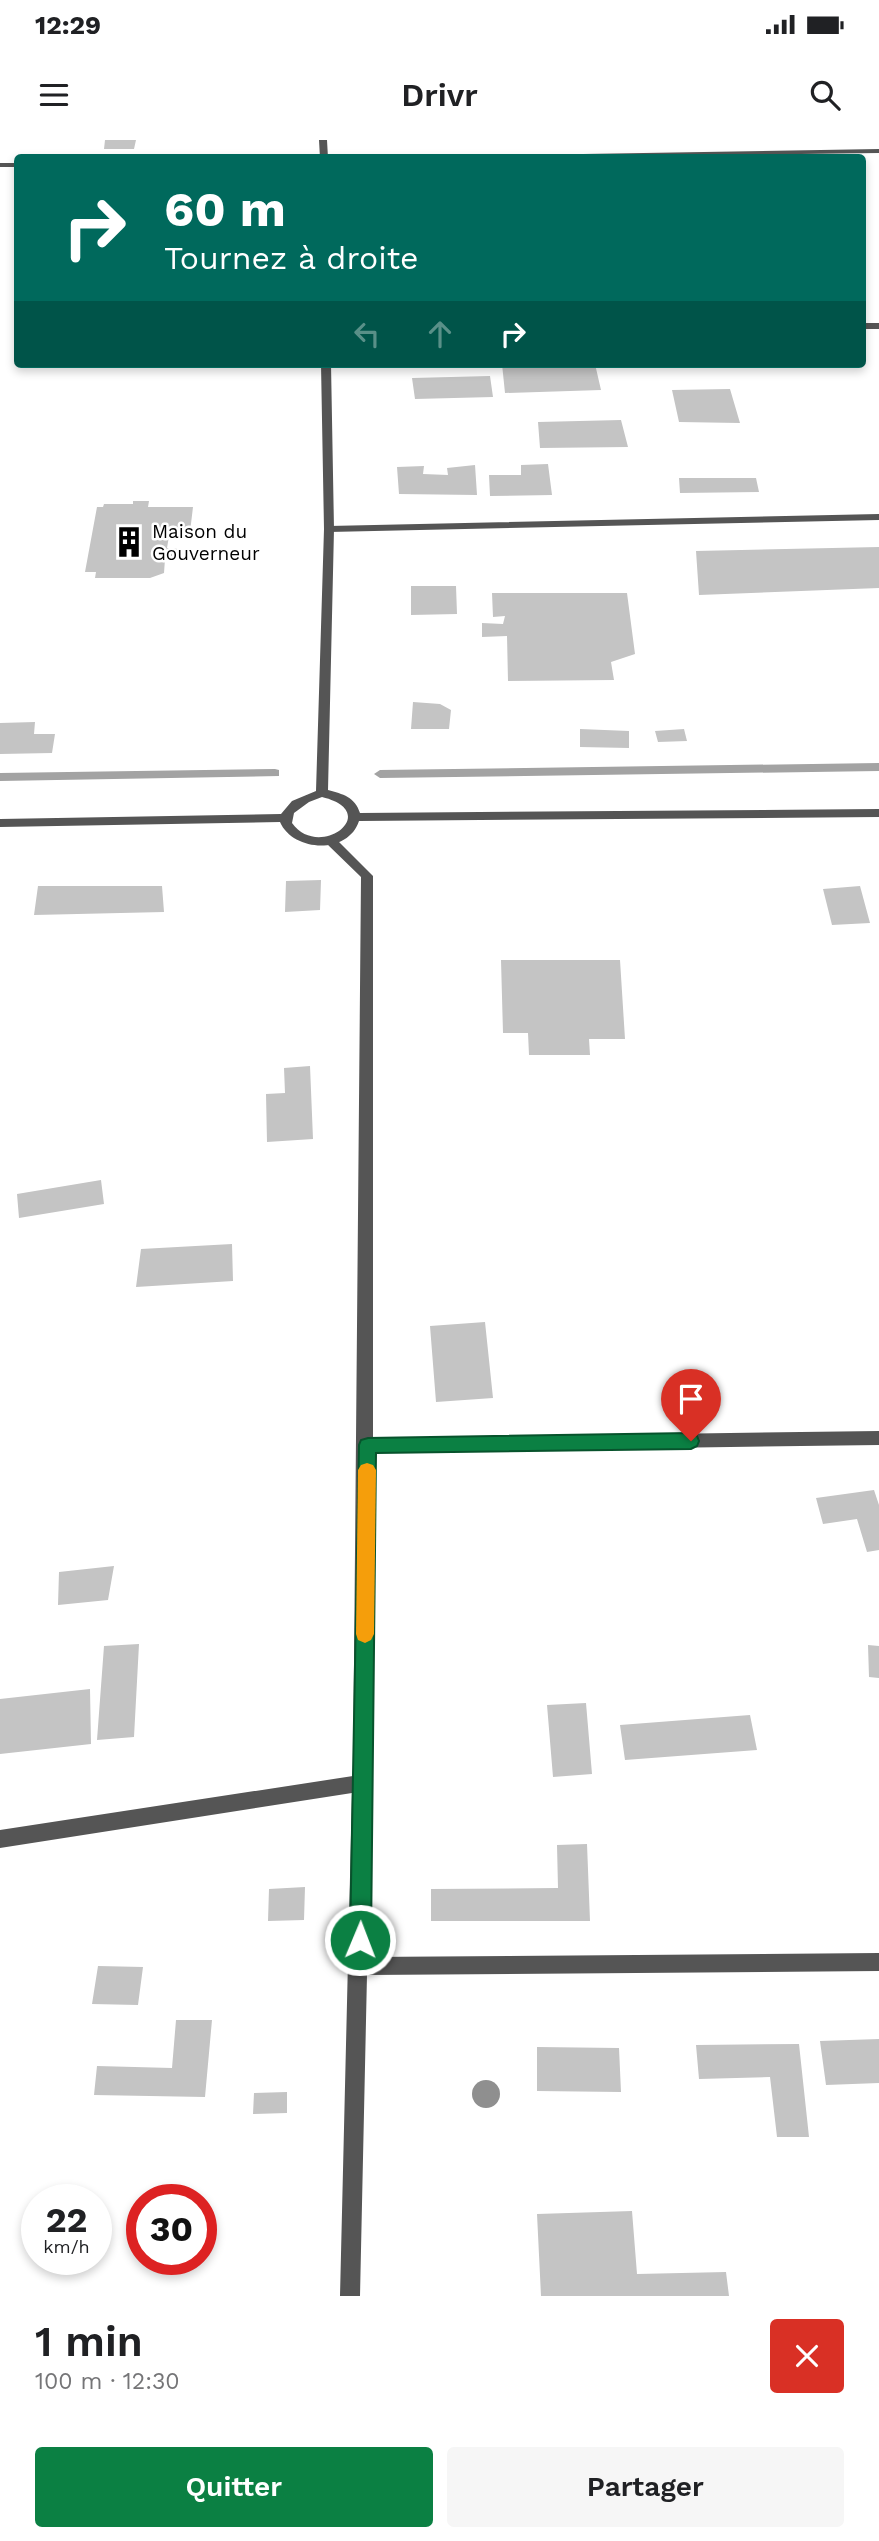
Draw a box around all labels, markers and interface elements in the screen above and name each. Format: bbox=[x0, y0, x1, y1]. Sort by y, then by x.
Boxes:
text: 12:29 bbox=[35, 10, 101, 40]
icon: menu bbox=[35, 76, 73, 114]
text: Drivr bbox=[401, 76, 478, 114]
icon: search bbox=[806, 76, 844, 114]
text: 60 m bbox=[164, 180, 286, 238]
icon: right bbox=[49, 182, 140, 273]
text: Tournez à droite bbox=[164, 239, 419, 277]
icon: left bbox=[348, 315, 386, 353]
icon: ahead bbox=[421, 315, 459, 353]
icon: right bbox=[494, 315, 532, 353]
place label: Maison du Gouverneur bbox=[152, 520, 260, 565]
building icon: Maison du Gouverneur bbox=[112, 525, 146, 559]
pin bbox=[661, 1369, 721, 1441]
icon: arrive bbox=[672, 1380, 710, 1418]
position arrow bbox=[323, 1903, 397, 1977]
speed limit sign: 30 bbox=[126, 2184, 217, 2275]
text: 22 bbox=[46, 2199, 87, 2241]
text: km/h bbox=[43, 2236, 90, 2257]
text: 1 min bbox=[35, 2317, 143, 2366]
button: close bbox=[770, 2319, 844, 2393]
text: 100 m · 12:30 bbox=[35, 2368, 180, 2395]
button: Quitter bbox=[35, 2447, 433, 2527]
button: Partager bbox=[447, 2447, 844, 2527]

